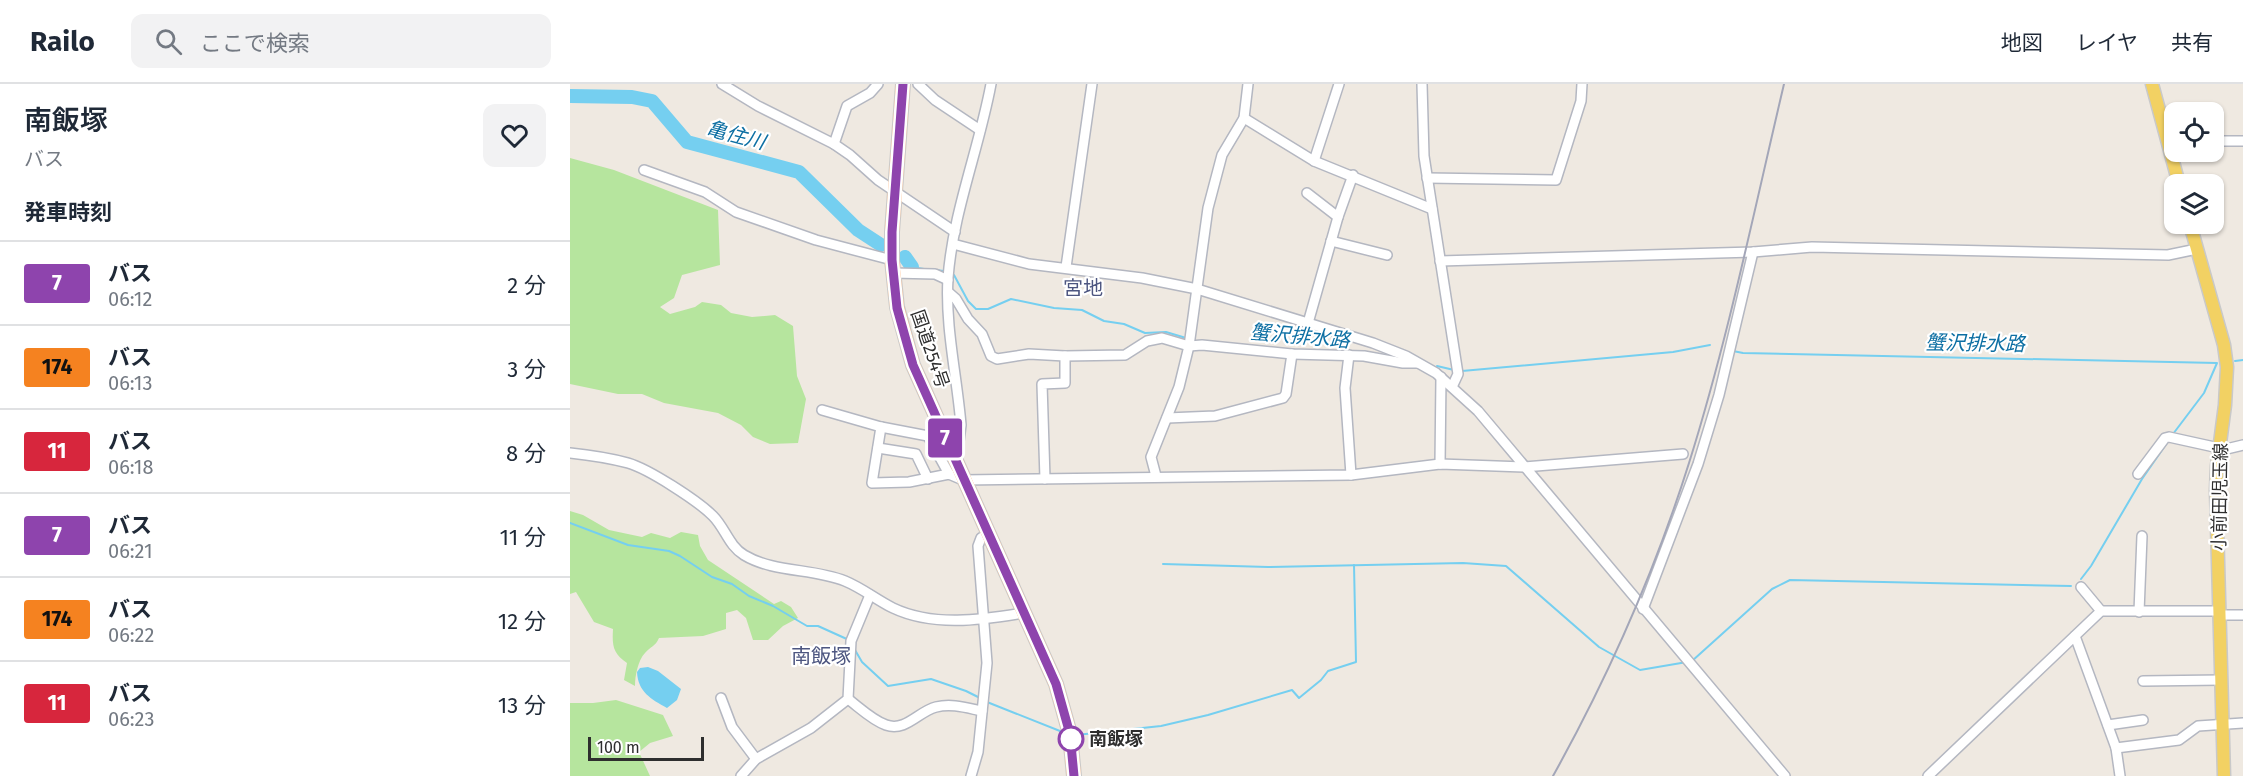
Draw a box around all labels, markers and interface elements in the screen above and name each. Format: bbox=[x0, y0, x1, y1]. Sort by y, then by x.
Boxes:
search box bbox=[131, 14, 551, 68]
text: Railo bbox=[30, 25, 95, 58]
icon: search bbox=[152, 25, 185, 58]
text: ここで検索 bbox=[200, 30, 310, 57]
text: 地図 bbox=[2001, 30, 2043, 56]
text: レイヤ bbox=[2076, 30, 2138, 56]
text: 共有 bbox=[2171, 30, 2213, 56]
map controls bbox=[2164, 102, 2224, 234]
button: locate bbox=[2164, 102, 2224, 162]
text: 南飯塚 bbox=[24, 104, 108, 137]
button: heart bbox=[483, 104, 546, 167]
water label: 亀住川 bbox=[704, 116, 770, 155]
text: バス bbox=[24, 147, 64, 171]
button: layers bbox=[2164, 174, 2224, 234]
text: 発車時刻 bbox=[24, 199, 112, 226]
text: バス bbox=[108, 260, 152, 287]
text: 7 bbox=[52, 270, 62, 296]
text: 2 分 bbox=[507, 272, 546, 299]
district label: 宮地 bbox=[1063, 276, 1103, 300]
text: 06:12 bbox=[108, 287, 152, 311]
street label: 国道254号 bbox=[906, 307, 954, 391]
water label: 蟹沢排水路 bbox=[1249, 320, 1353, 352]
water label: 蟹沢排水路 bbox=[1925, 330, 2027, 356]
text: バス bbox=[108, 344, 152, 371]
text: 174 bbox=[42, 354, 72, 380]
text: 3 分 bbox=[507, 356, 546, 383]
text: 06:13 bbox=[108, 371, 152, 395]
line badge: 7 bbox=[926, 418, 964, 458]
text: 7 bbox=[940, 425, 950, 451]
text: バス bbox=[108, 428, 152, 455]
text: 11 bbox=[47, 438, 67, 464]
text: 8 分 bbox=[506, 440, 546, 467]
street label: 小前田児玉線 bbox=[2208, 443, 2232, 551]
text: 06:18 bbox=[108, 455, 154, 479]
text: バス bbox=[108, 512, 152, 539]
text: 7 bbox=[52, 522, 62, 548]
text: 11 分 bbox=[499, 524, 546, 551]
text: 06:21 bbox=[108, 539, 153, 563]
text: バス bbox=[108, 596, 152, 623]
text: 174 bbox=[42, 606, 72, 632]
text: 12 分 bbox=[498, 608, 546, 635]
text: 06:22 bbox=[108, 623, 154, 647]
district label: 南飯塚 bbox=[791, 644, 851, 668]
text: バス bbox=[108, 680, 152, 707]
text: 11 bbox=[47, 690, 67, 716]
text: 13 分 bbox=[498, 692, 546, 719]
text: 06:23 bbox=[108, 707, 154, 731]
marker: 南飯塚 bbox=[1058, 726, 1084, 752]
place label: 南飯塚 bbox=[1089, 728, 1143, 750]
scale bar bbox=[588, 734, 704, 762]
text: 100 m bbox=[597, 738, 640, 757]

